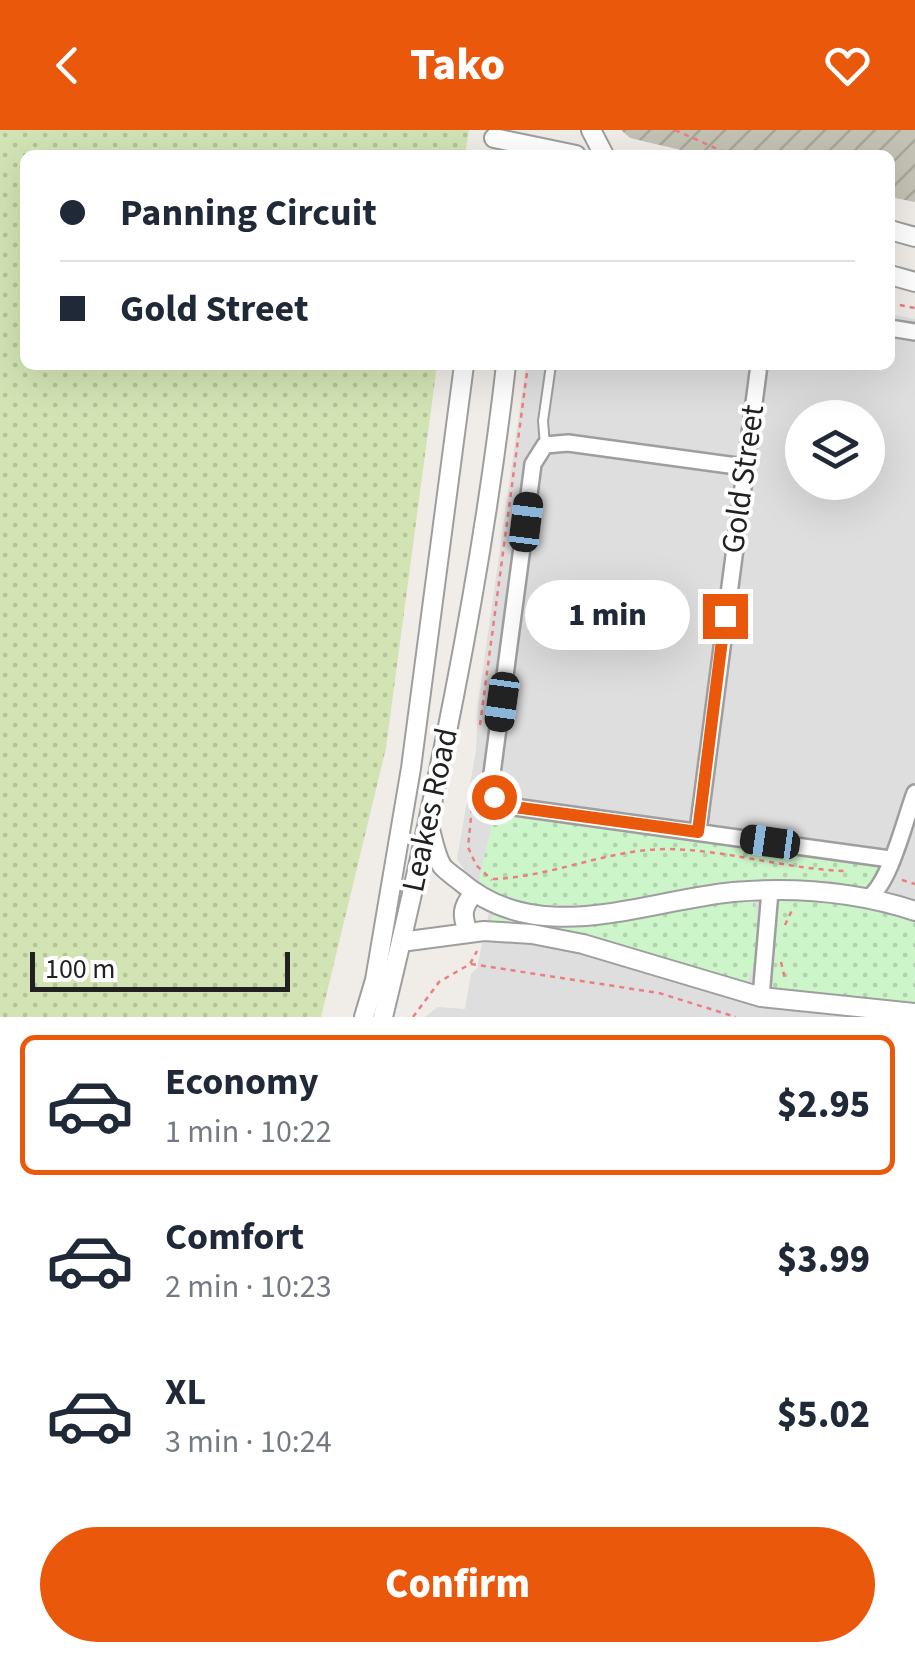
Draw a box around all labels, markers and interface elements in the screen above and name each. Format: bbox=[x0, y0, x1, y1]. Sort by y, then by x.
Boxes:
text: Tako bbox=[410, 33, 505, 97]
icon: back bbox=[40, 38, 95, 93]
icon: heart bbox=[820, 38, 875, 93]
text: Panning Circuit bbox=[120, 186, 377, 240]
text: Gold Street bbox=[120, 282, 308, 336]
map controls bbox=[785, 400, 885, 500]
button: layers bbox=[785, 400, 885, 500]
street label: Gold Street bbox=[710, 402, 776, 556]
car bbox=[507, 490, 545, 554]
callout: 1 min bbox=[525, 581, 690, 651]
text: 1 min bbox=[568, 592, 647, 638]
route end bbox=[703, 594, 748, 639]
car bbox=[483, 670, 521, 734]
street label: Leakes Road bbox=[390, 724, 470, 896]
route start bbox=[472, 775, 517, 820]
car bbox=[738, 823, 802, 861]
scale bar bbox=[30, 947, 290, 991]
text: 100 m bbox=[45, 949, 116, 989]
text: Economy bbox=[165, 1055, 318, 1109]
icon: car bbox=[45, 1060, 135, 1150]
text: $2.95 bbox=[777, 1078, 870, 1132]
text: 1 min · 10:22 bbox=[165, 1109, 332, 1155]
text: Comfort bbox=[165, 1210, 304, 1264]
icon: car bbox=[45, 1215, 135, 1305]
text: $3.99 bbox=[777, 1233, 870, 1287]
text: 2 min · 10:23 bbox=[165, 1264, 332, 1310]
text: XL bbox=[165, 1365, 206, 1419]
icon: car bbox=[45, 1370, 135, 1460]
text: $5.02 bbox=[777, 1388, 870, 1442]
text: 3 min · 10:24 bbox=[165, 1419, 332, 1465]
button: Confirm bbox=[40, 1527, 875, 1642]

